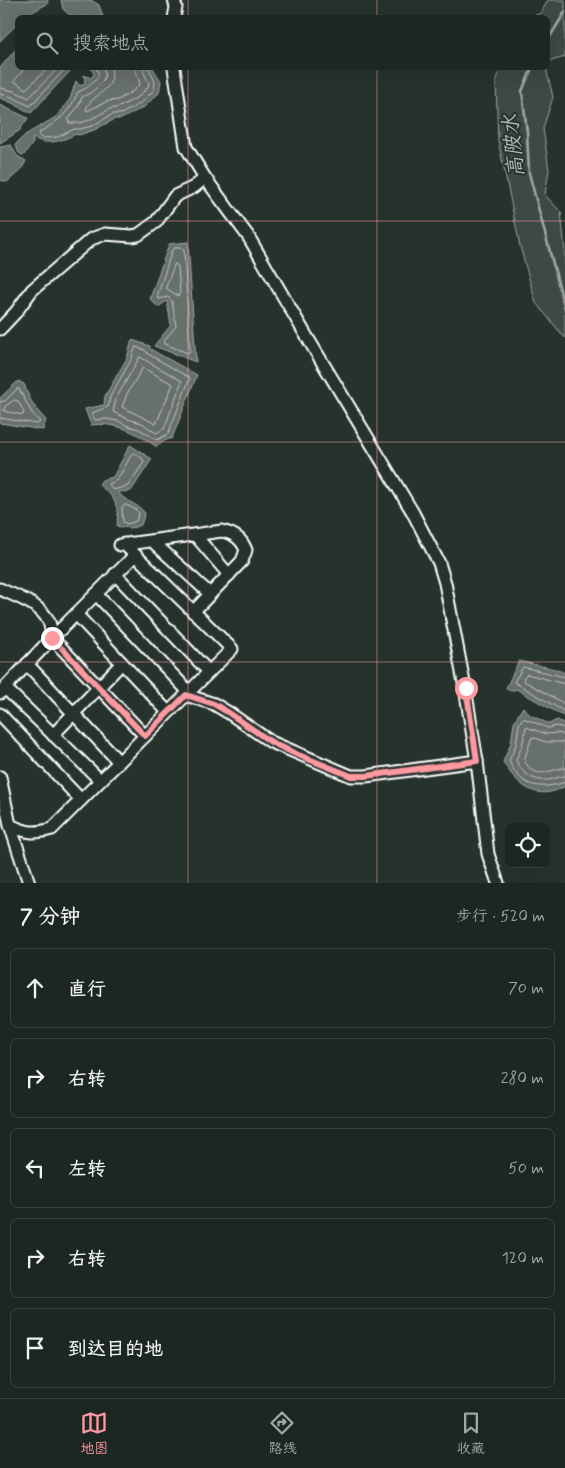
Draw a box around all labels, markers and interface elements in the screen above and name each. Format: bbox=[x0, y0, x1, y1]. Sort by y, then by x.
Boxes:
search box bbox=[15, 15, 550, 70]
icon: search bbox=[33, 29, 61, 57]
text: 搜索地点 bbox=[73, 31, 149, 56]
water label: 高陂水 bbox=[497, 112, 531, 179]
route end bbox=[41, 627, 64, 650]
route start bbox=[455, 677, 478, 700]
map controls bbox=[505, 823, 550, 868]
button: locate bbox=[505, 823, 550, 868]
text: 7 分钟 bbox=[20, 903, 80, 931]
text: 步行 · 520 m bbox=[456, 906, 545, 927]
icon: ahead bbox=[21, 974, 49, 1002]
text: 直行 bbox=[68, 977, 106, 1002]
text: 70 m bbox=[508, 978, 544, 999]
icon: right bbox=[21, 1064, 49, 1092]
text: 右转 bbox=[68, 1067, 106, 1092]
text: 280 m bbox=[501, 1068, 544, 1089]
icon: left bbox=[21, 1154, 49, 1182]
text: 左转 bbox=[68, 1157, 106, 1182]
text: 50 m bbox=[508, 1158, 544, 1179]
icon: right bbox=[21, 1244, 49, 1272]
text: 右转 bbox=[68, 1247, 106, 1272]
text: 120 m bbox=[502, 1248, 544, 1269]
icon: arrive bbox=[21, 1334, 49, 1362]
text: 到达目的地 bbox=[68, 1337, 163, 1362]
tab: 地图 bbox=[80, 1409, 108, 1458]
tab: 路线 bbox=[268, 1409, 296, 1458]
tab: 收藏 bbox=[457, 1409, 485, 1458]

